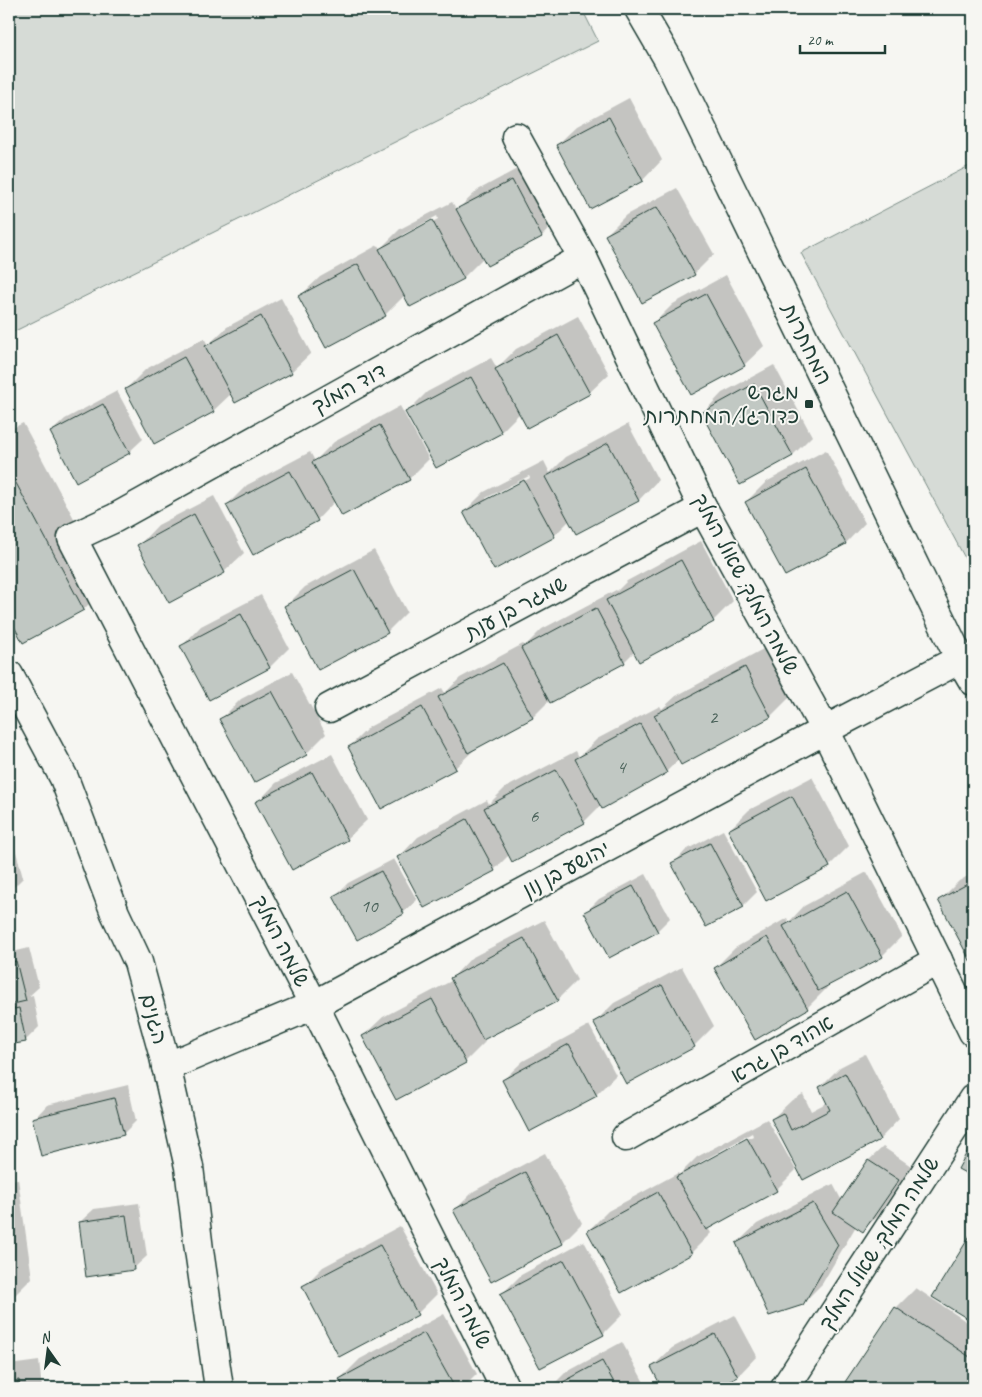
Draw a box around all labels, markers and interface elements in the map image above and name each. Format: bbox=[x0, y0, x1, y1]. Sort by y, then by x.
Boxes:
scale bar bbox=[800, 22, 884, 54]
text: 20 m bbox=[807, 31, 834, 50]
street label: המחתרות bbox=[775, 297, 838, 389]
street label: דוד המלך bbox=[307, 357, 391, 419]
place label: מגרש כדורגל/המחתרות bbox=[642, 379, 799, 429]
marker: מגרש כדורגל/המחתרות bbox=[803, 398, 815, 410]
street label: שלמה המלך; שאול המלך bbox=[687, 489, 805, 679]
street label: שמגר בן ענת bbox=[459, 570, 572, 647]
house number: 2 bbox=[709, 705, 719, 729]
house number: 4 bbox=[617, 755, 628, 779]
house number: 6 bbox=[530, 804, 540, 828]
street label: יהושע בן נון bbox=[518, 835, 614, 903]
street label: שלמה המלך bbox=[247, 891, 315, 991]
house number: 10 bbox=[360, 894, 379, 918]
street label: הגנים bbox=[135, 991, 173, 1047]
street label: אהוד בן גרא bbox=[726, 1009, 838, 1089]
street label: שלמה המלך; שאול המלך bbox=[813, 1151, 945, 1335]
street label: שלמה המלך bbox=[429, 1253, 497, 1353]
north arrow bbox=[22, 1324, 72, 1374]
text: N bbox=[39, 1328, 53, 1347]

